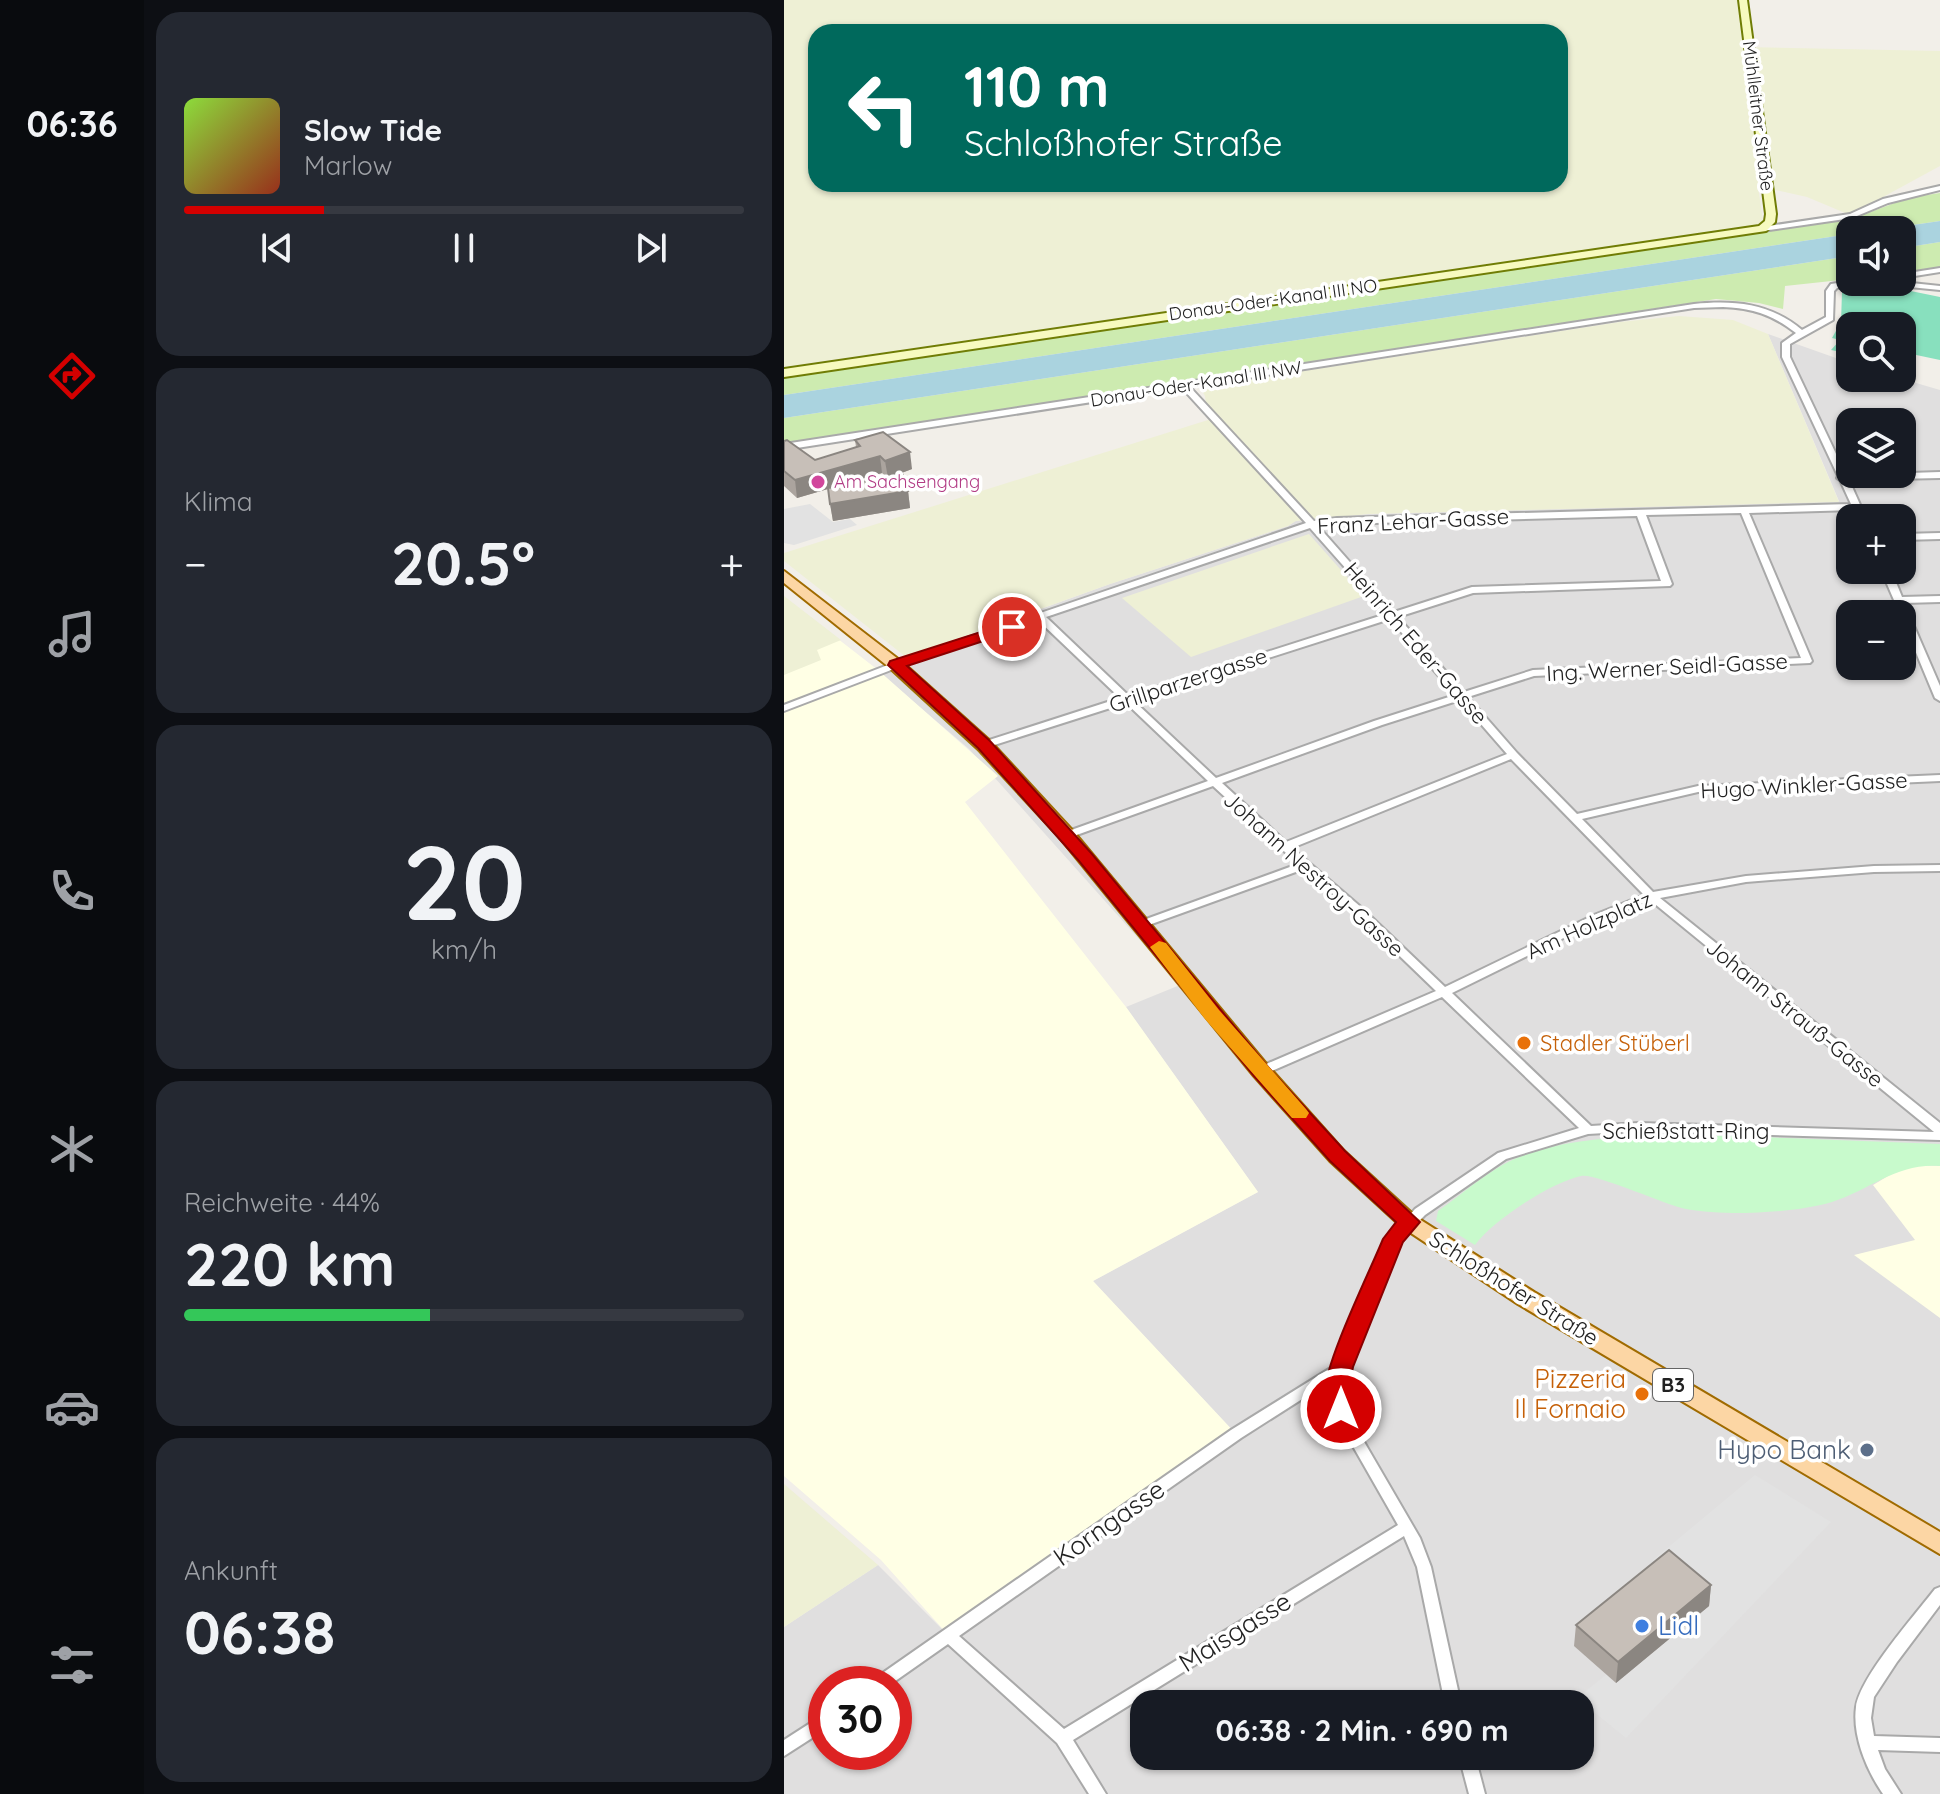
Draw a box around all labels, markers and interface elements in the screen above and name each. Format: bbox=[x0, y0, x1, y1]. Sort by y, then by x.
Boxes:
street label: Mühlleitner Straße bbox=[1738, 40, 1779, 192]
text: 110 m bbox=[964, 51, 1109, 121]
icon: left bbox=[832, 56, 936, 160]
text: 06:36 bbox=[26, 101, 118, 146]
text: Slow Tide bbox=[304, 111, 442, 149]
text: Schloßhofer Straße bbox=[964, 120, 1282, 165]
text: Marlow bbox=[304, 149, 392, 182]
map controls bbox=[1836, 216, 1916, 680]
button: sound bbox=[1836, 216, 1916, 296]
icon: previous bbox=[255, 226, 299, 270]
icon: pause bbox=[442, 226, 486, 270]
icon: next bbox=[629, 226, 673, 270]
street label: Donau-Oder-Kanal III NO bbox=[1167, 274, 1379, 326]
button: search bbox=[1836, 312, 1916, 392]
icon: directions bbox=[44, 348, 100, 404]
street label: Donau-Oder-Kanal III NW bbox=[1089, 355, 1303, 412]
button: layers bbox=[1836, 408, 1916, 488]
place label: Am Sachsengang bbox=[834, 470, 980, 493]
marker: Am Sachsengang bbox=[809, 473, 827, 491]
text: Klima bbox=[184, 485, 253, 518]
street label: Franz Lehar-Gasse bbox=[1316, 502, 1510, 540]
button: + bbox=[1836, 504, 1916, 584]
text: 20.5° bbox=[391, 525, 535, 600]
text: − bbox=[184, 536, 207, 591]
text: + bbox=[719, 536, 744, 591]
street label: Heinrich Eder-Gasse bbox=[1338, 556, 1494, 730]
pin bbox=[978, 593, 1046, 661]
button: − bbox=[1836, 600, 1916, 680]
icon: arrive bbox=[990, 605, 1034, 649]
icon: music bbox=[44, 606, 100, 662]
street label: Grillparzergasse bbox=[1105, 641, 1271, 719]
street label: Ing. Werner Seidl-Gasse bbox=[1546, 647, 1788, 687]
street label: Hugo Winkler-Gasse bbox=[1700, 766, 1908, 804]
street label: Johann Nestroy-Gasse bbox=[1218, 785, 1410, 963]
text: 20 bbox=[402, 816, 526, 946]
icon: phone bbox=[44, 863, 100, 919]
street label: Am Holzplatz bbox=[1522, 885, 1656, 965]
text: km/h bbox=[431, 933, 497, 966]
street label: Johann Strauß-Gasse bbox=[1700, 933, 1890, 1093]
place label: Stadler Stüberl bbox=[1540, 1029, 1690, 1057]
marker: Stadler Stüberl bbox=[1515, 1034, 1533, 1052]
street label: Schießstatt-Ring bbox=[1602, 1117, 1770, 1145]
icon: climate bbox=[44, 1121, 100, 1177]
text: Reichweite · 44% bbox=[184, 1186, 380, 1219]
street label: Schloßhofer Straße bbox=[1424, 1225, 1604, 1351]
text: 220 km bbox=[184, 1226, 395, 1301]
place label: Pizzeria Il Fornaio bbox=[1514, 1362, 1626, 1425]
position arrow bbox=[1299, 1367, 1383, 1451]
road number: B3 bbox=[1653, 1369, 1693, 1401]
icon: car bbox=[44, 1379, 100, 1435]
marker: Pizzeria Il Fornaio bbox=[1633, 1385, 1651, 1403]
place label: Hypo Bank bbox=[1717, 1433, 1851, 1466]
marker: Hypo Bank bbox=[1858, 1441, 1876, 1459]
street label: Korngasse bbox=[1047, 1472, 1171, 1573]
text: Ankunft bbox=[184, 1554, 278, 1587]
street label: Maisgasse bbox=[1173, 1584, 1297, 1679]
text: 06:38 bbox=[184, 1594, 336, 1669]
place label: Lidl bbox=[1658, 1609, 1699, 1642]
marker: Lidl bbox=[1633, 1617, 1651, 1635]
icon: filters bbox=[44, 1637, 100, 1693]
speed limit sign: 30 bbox=[808, 1666, 912, 1770]
text: 06:38 · 2 Min. · 690 m bbox=[1215, 1711, 1509, 1749]

